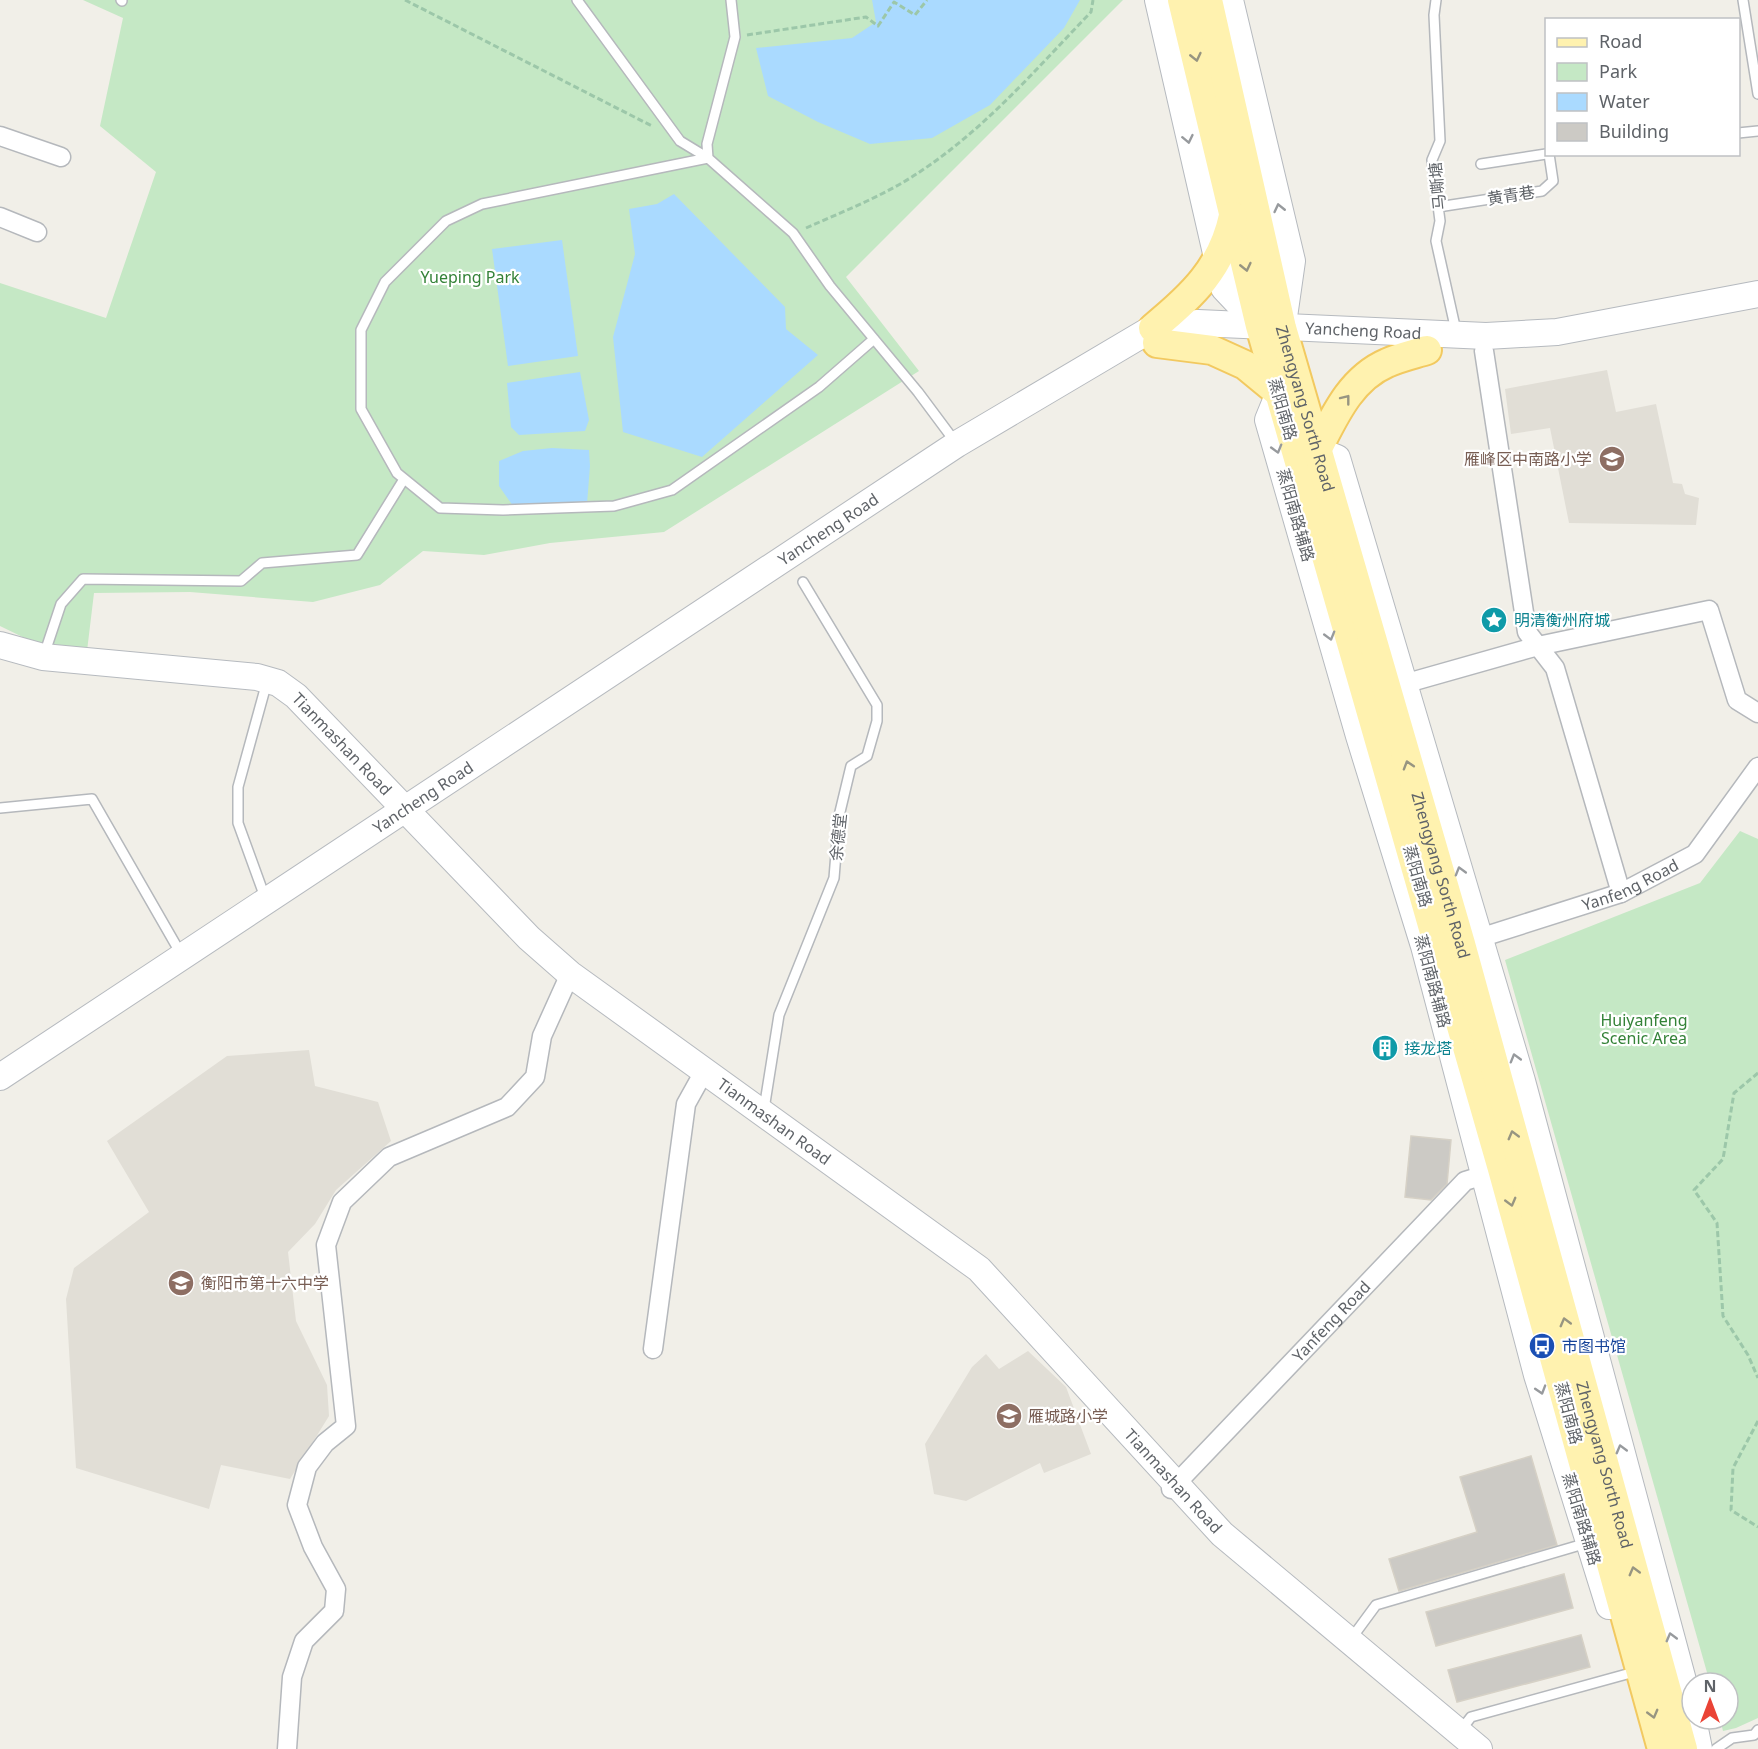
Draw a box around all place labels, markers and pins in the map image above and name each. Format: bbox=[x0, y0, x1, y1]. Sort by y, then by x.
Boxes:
school or university icon: 雁峰区中南路小学 bbox=[1597, 444, 1627, 474]
place label: 雁峰区中南路小学 bbox=[1464, 448, 1592, 470]
place icon: 明清衡州府城 bbox=[1479, 605, 1509, 635]
place label: 明清衡州府城 bbox=[1514, 609, 1610, 631]
building icon: 接龙塔 bbox=[1370, 1033, 1400, 1063]
place label: 接龙塔 bbox=[1404, 1037, 1452, 1059]
school or university icon: 衡阳市第十六中学 bbox=[166, 1268, 196, 1298]
place label: 衡阳市第十六中学 bbox=[201, 1272, 329, 1294]
bus stop icon: 市图书馆 bbox=[1527, 1331, 1557, 1361]
place label: 市图书馆 bbox=[1562, 1335, 1626, 1357]
school or university icon: 雁城路小学 bbox=[994, 1401, 1024, 1431]
place label: 雁城路小学 bbox=[1028, 1405, 1108, 1427]

